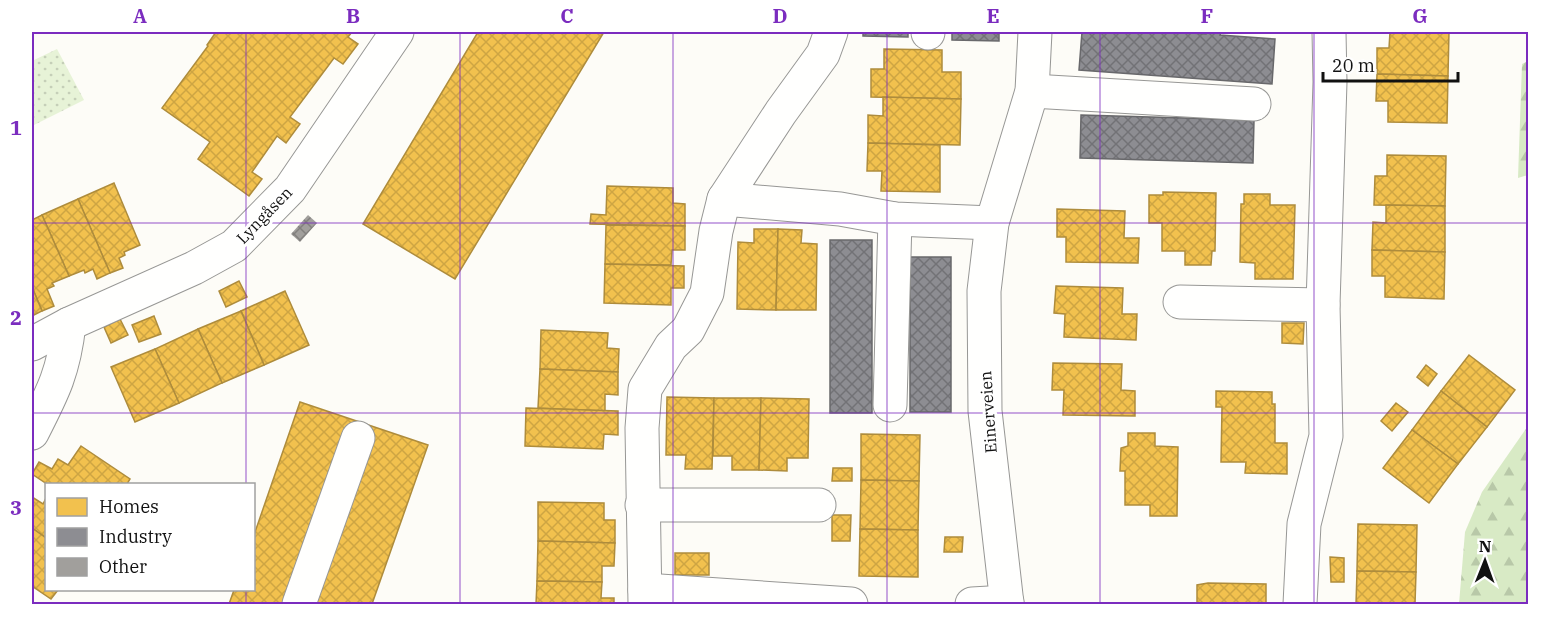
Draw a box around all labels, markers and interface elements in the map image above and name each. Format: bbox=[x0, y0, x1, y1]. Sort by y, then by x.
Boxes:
text: A bbox=[133, 2, 147, 29]
text: B bbox=[346, 2, 360, 29]
text: C bbox=[560, 2, 574, 29]
text: D bbox=[772, 2, 788, 29]
text: E bbox=[986, 2, 1000, 29]
text: F bbox=[1201, 2, 1213, 29]
text: G bbox=[1412, 2, 1428, 29]
scale bar bbox=[1323, 45, 1458, 83]
text: 20 m bbox=[1332, 54, 1375, 77]
text: 1 bbox=[10, 114, 22, 141]
street label: Lyngåsen bbox=[232, 182, 296, 248]
text: 2 bbox=[10, 304, 22, 331]
street label: Einerveien bbox=[975, 370, 1001, 454]
legend bbox=[45, 483, 255, 591]
text: 3 bbox=[10, 494, 22, 521]
text: Homes bbox=[99, 495, 159, 518]
text: Industry bbox=[99, 525, 172, 548]
north arrow bbox=[1455, 531, 1515, 591]
text: N bbox=[1479, 536, 1492, 556]
text: Other bbox=[99, 555, 147, 578]

